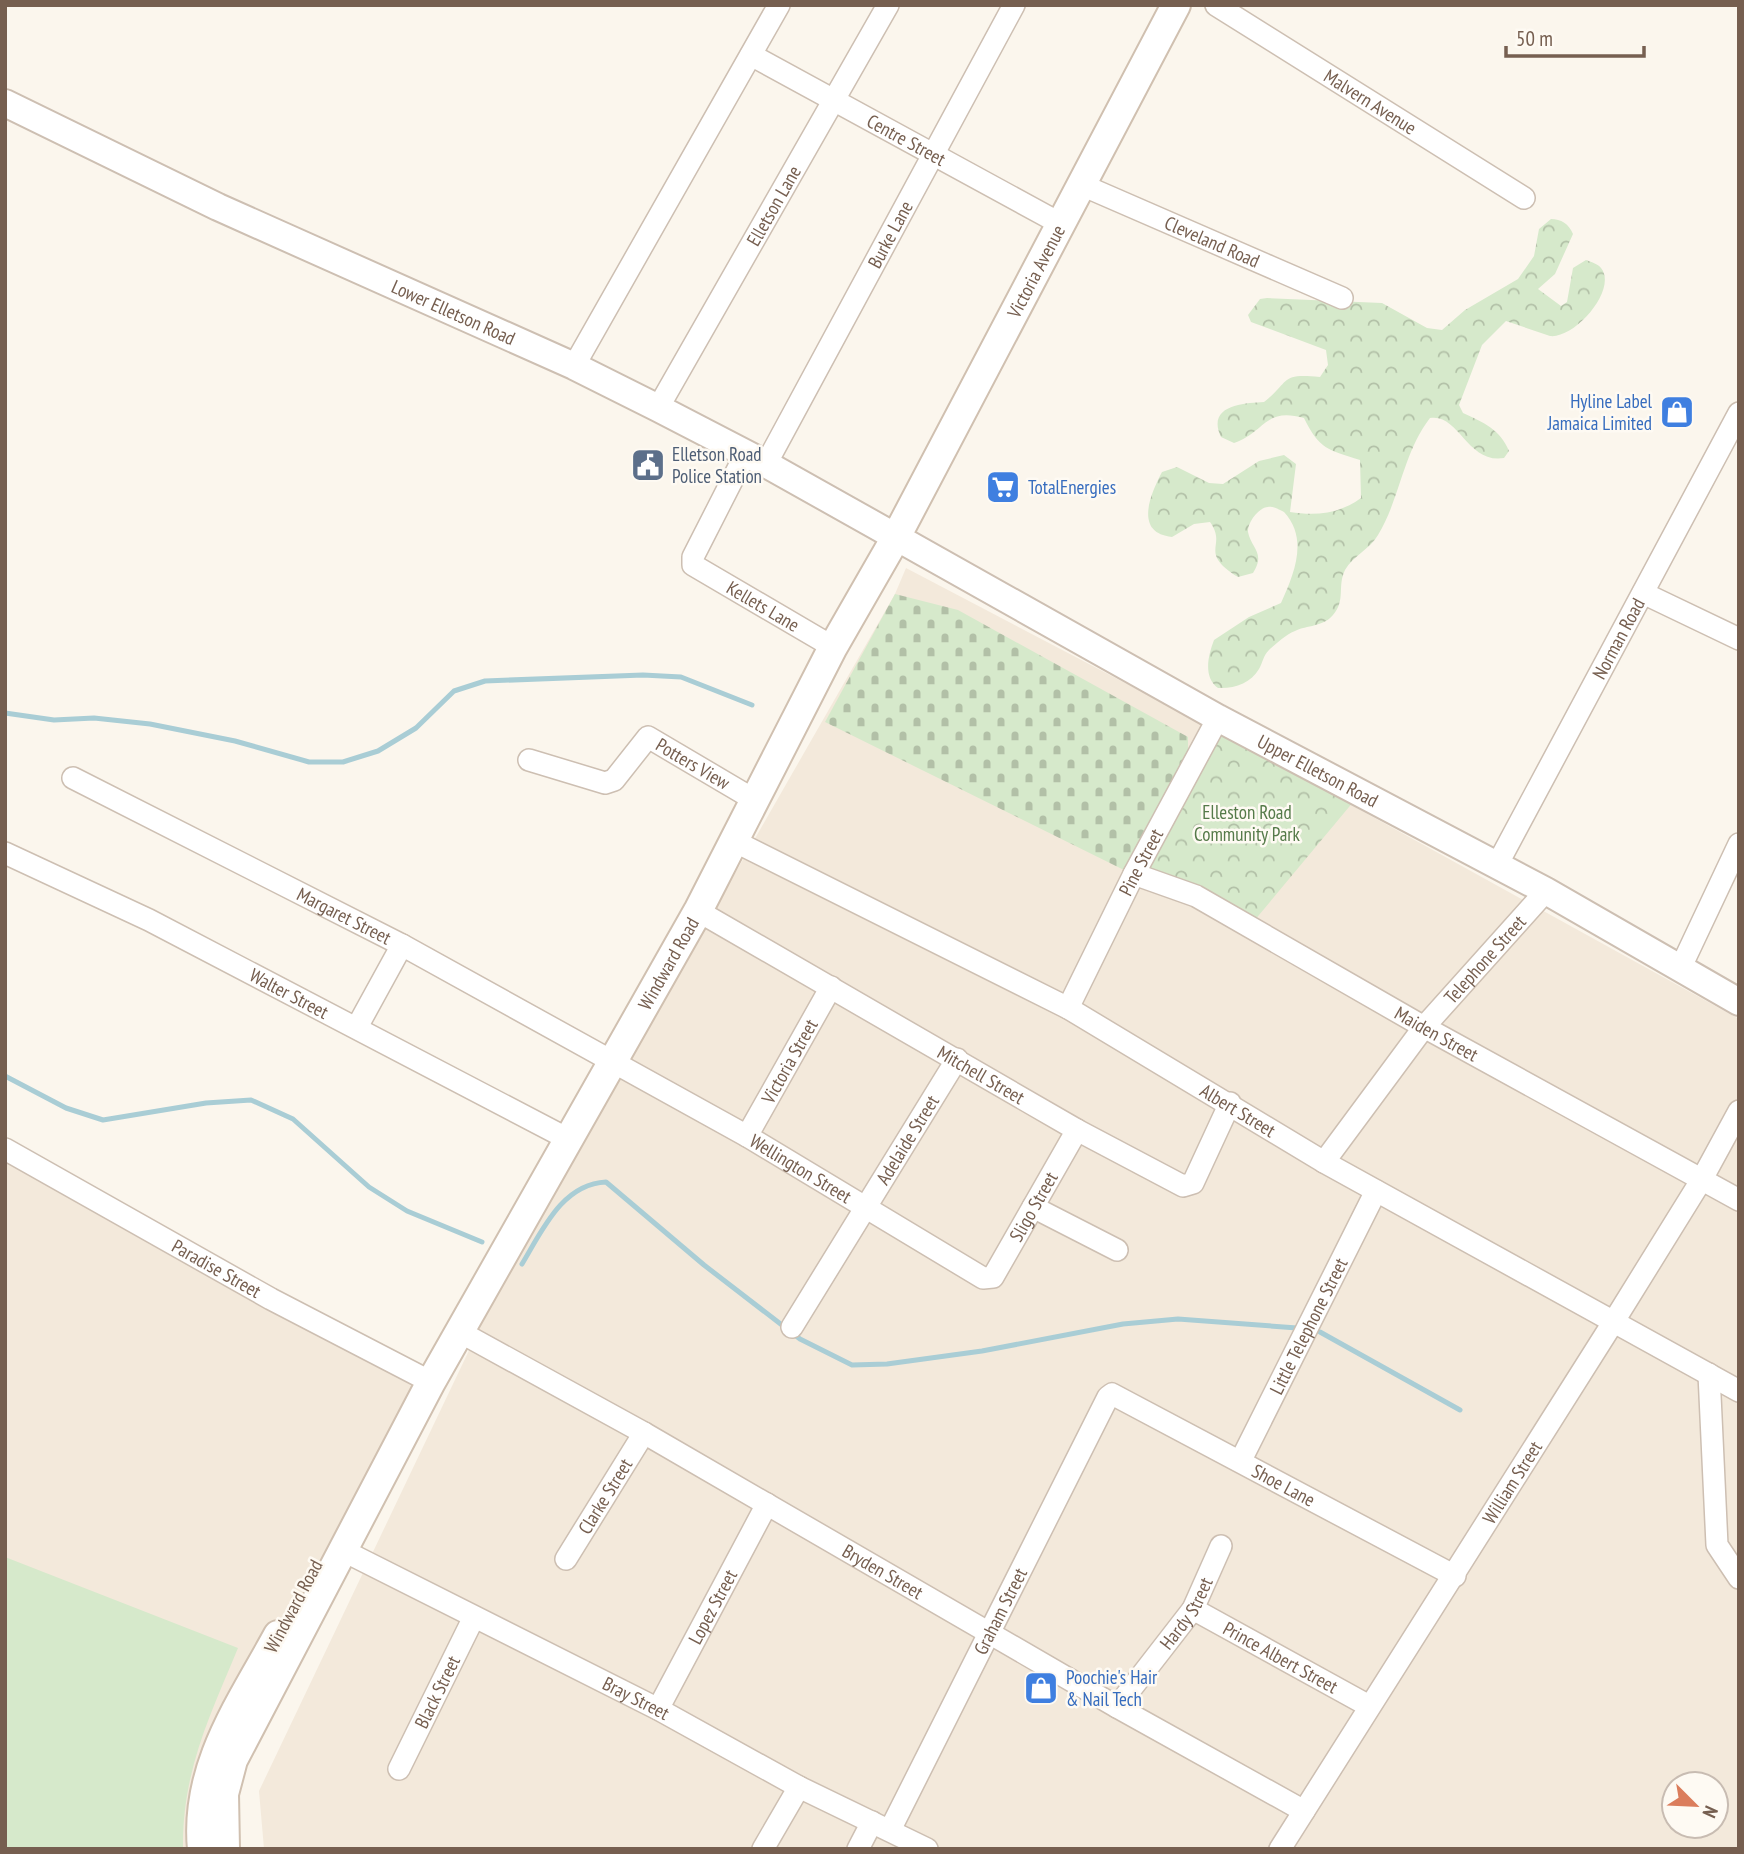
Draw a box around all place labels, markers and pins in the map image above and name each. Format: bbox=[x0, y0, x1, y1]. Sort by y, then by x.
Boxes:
place label: Hyline Label Jamaica Limited bbox=[1547, 389, 1653, 435]
shop icon: Hyline Label Jamaica Limited bbox=[1658, 393, 1696, 431]
place label: Elletson Road Police Station bbox=[672, 442, 762, 488]
public building icon: Elletson Road Police Station bbox=[629, 446, 667, 484]
supermarket icon: TotalEnergies bbox=[984, 468, 1022, 506]
place label: TotalEnergies bbox=[1028, 475, 1116, 499]
place label: Poochie's Hair & Nail Tech bbox=[1066, 1665, 1158, 1711]
shop icon: Poochie's Hair & Nail Tech bbox=[1022, 1669, 1060, 1707]

